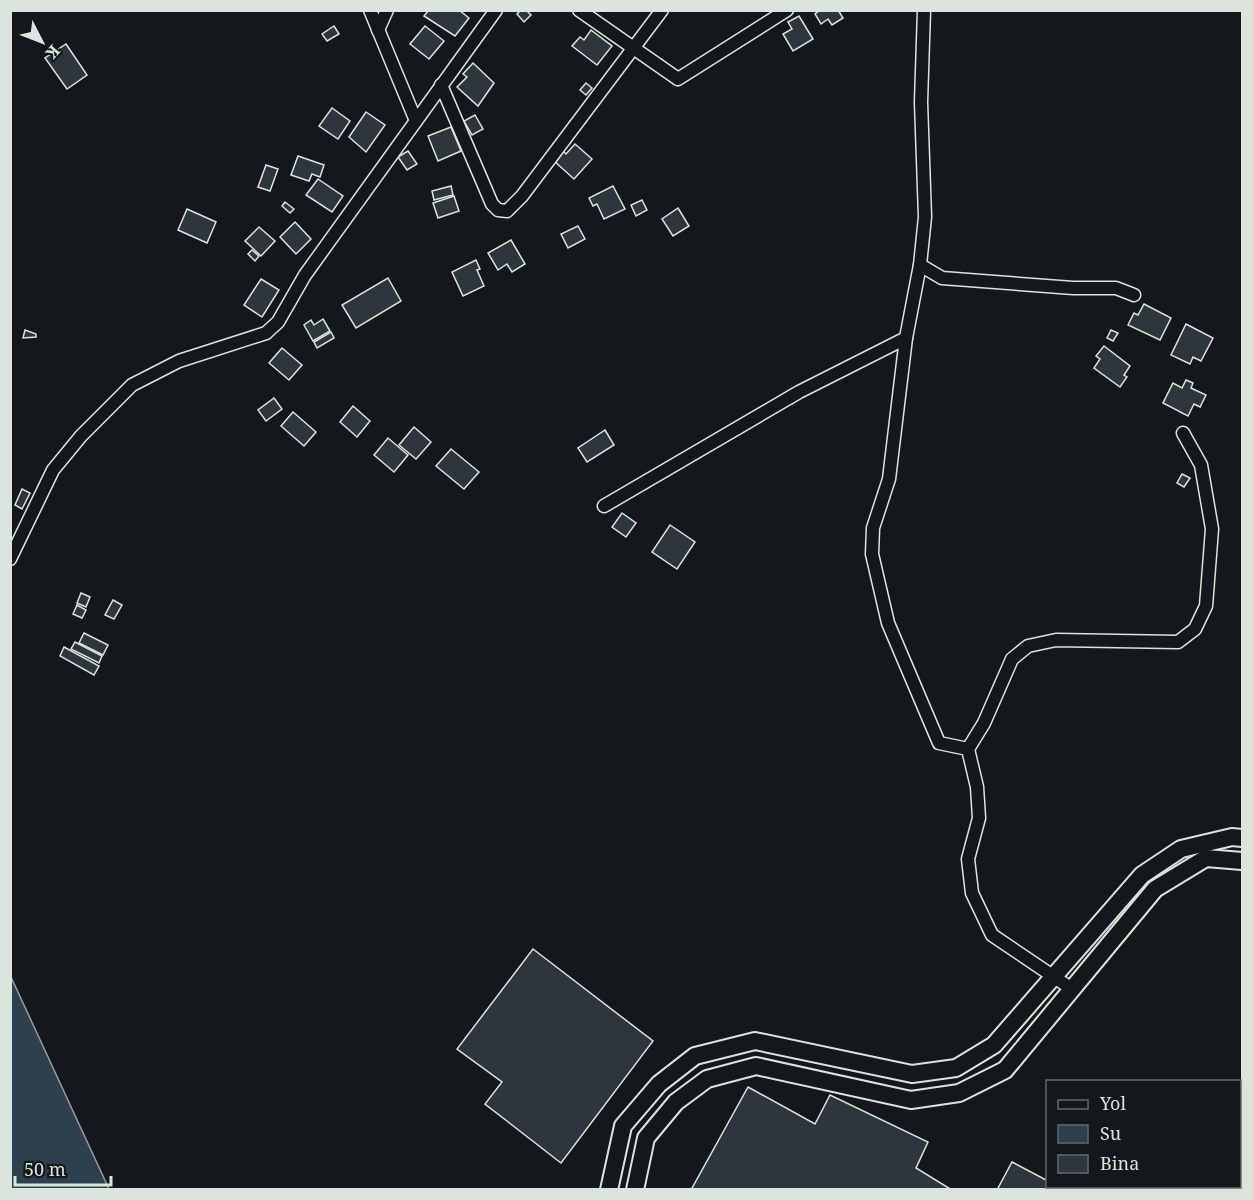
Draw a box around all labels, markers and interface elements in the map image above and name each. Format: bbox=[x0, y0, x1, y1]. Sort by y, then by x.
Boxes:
north arrow bbox=[12, 12, 72, 72]
text: K bbox=[41, 40, 65, 64]
legend bbox=[1046, 1080, 1241, 1188]
text: Yol bbox=[1099, 1091, 1126, 1115]
text: Su bbox=[1100, 1121, 1122, 1145]
scale bar bbox=[15, 1149, 111, 1187]
text: Bina bbox=[1100, 1151, 1139, 1175]
text: 50 m bbox=[24, 1157, 66, 1181]

